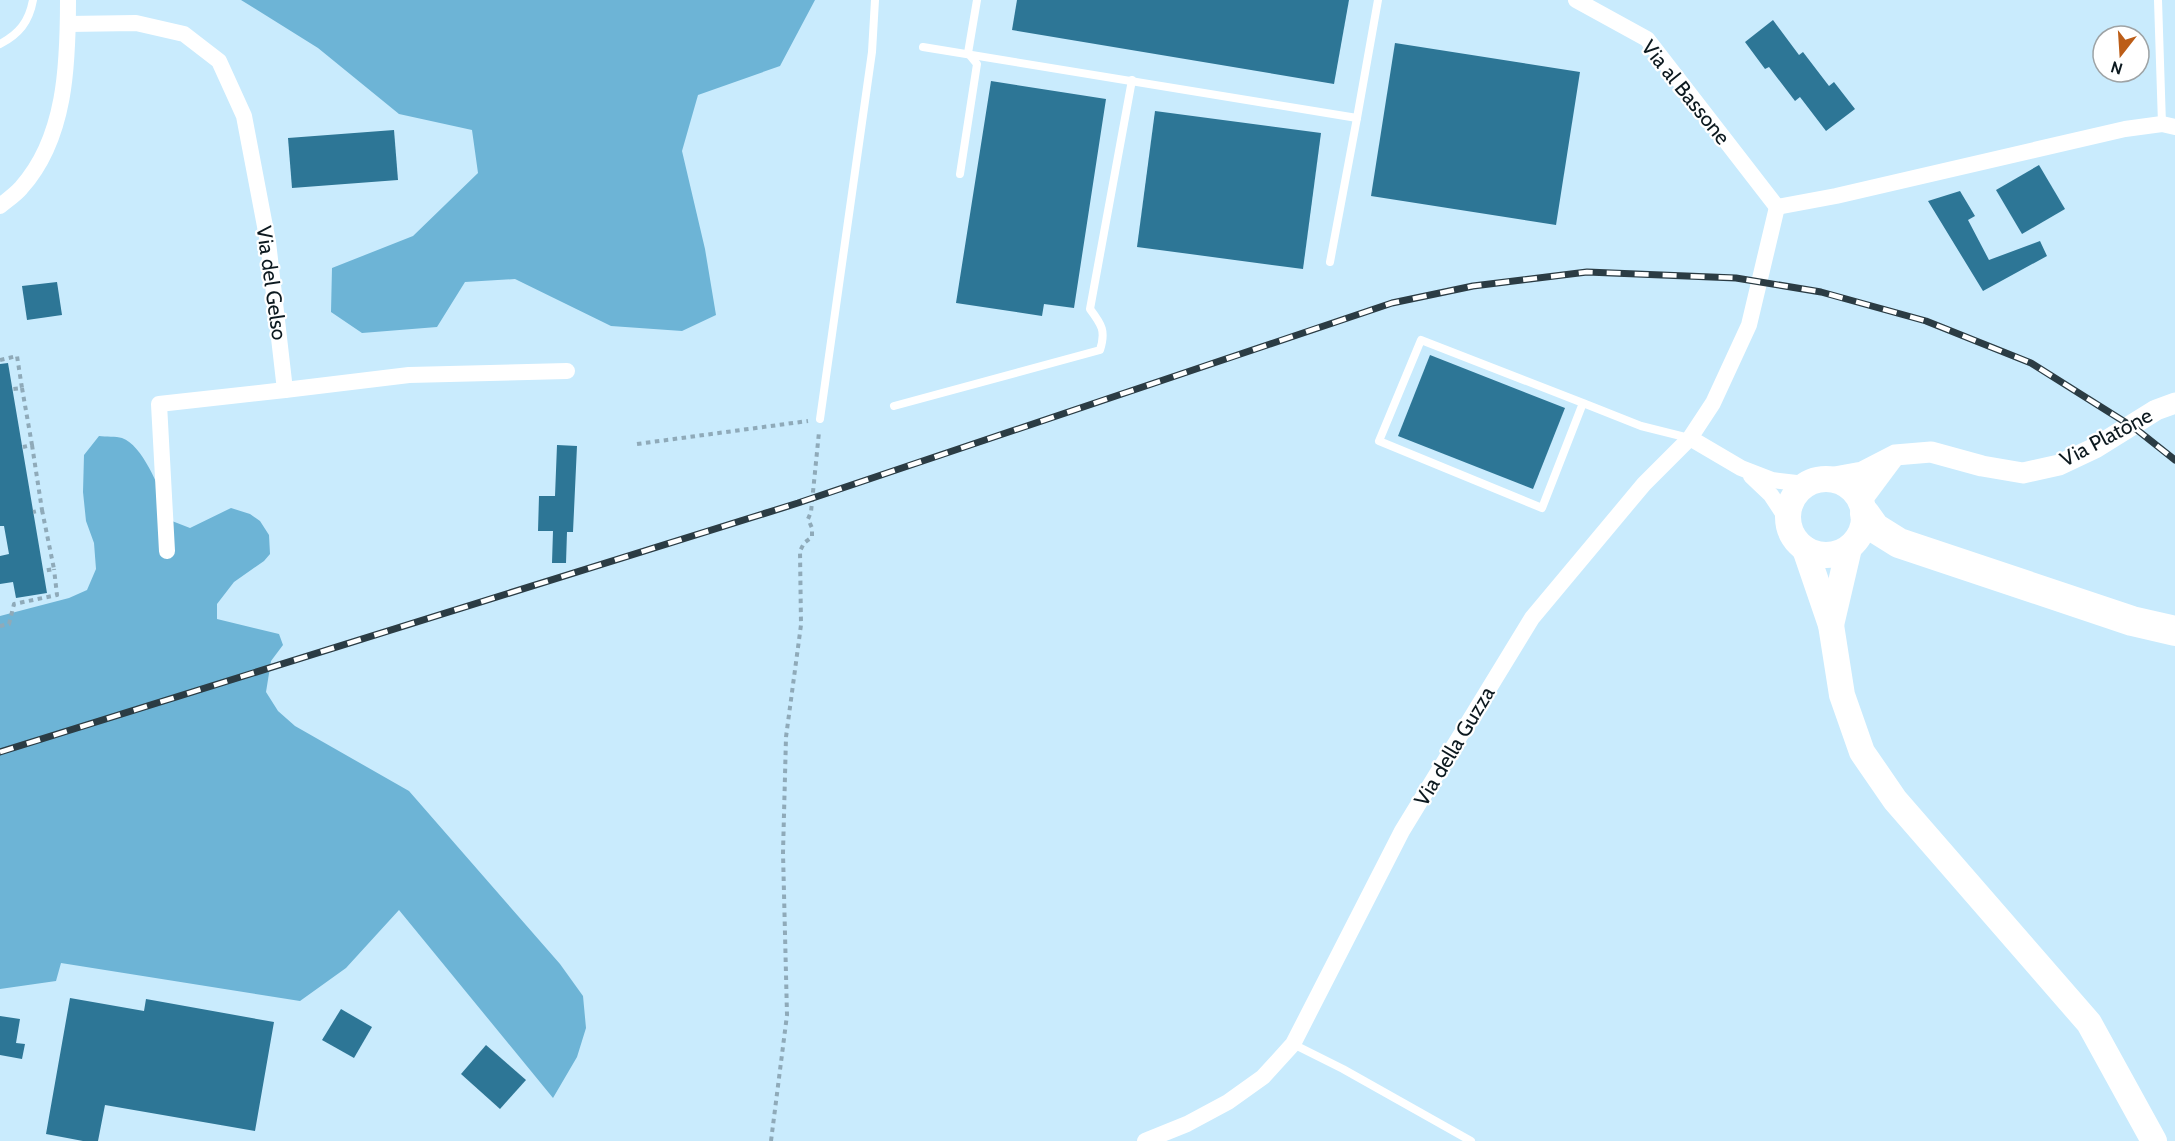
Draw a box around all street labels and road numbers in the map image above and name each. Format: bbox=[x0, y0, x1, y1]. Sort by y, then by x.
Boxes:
street label: Via al Bassone bbox=[1636, 35, 1736, 149]
street label: Via del Gelso bbox=[252, 224, 292, 342]
street label: Via Platone bbox=[2056, 402, 2157, 472]
street label: Via della Guzza bbox=[1409, 682, 1499, 810]

